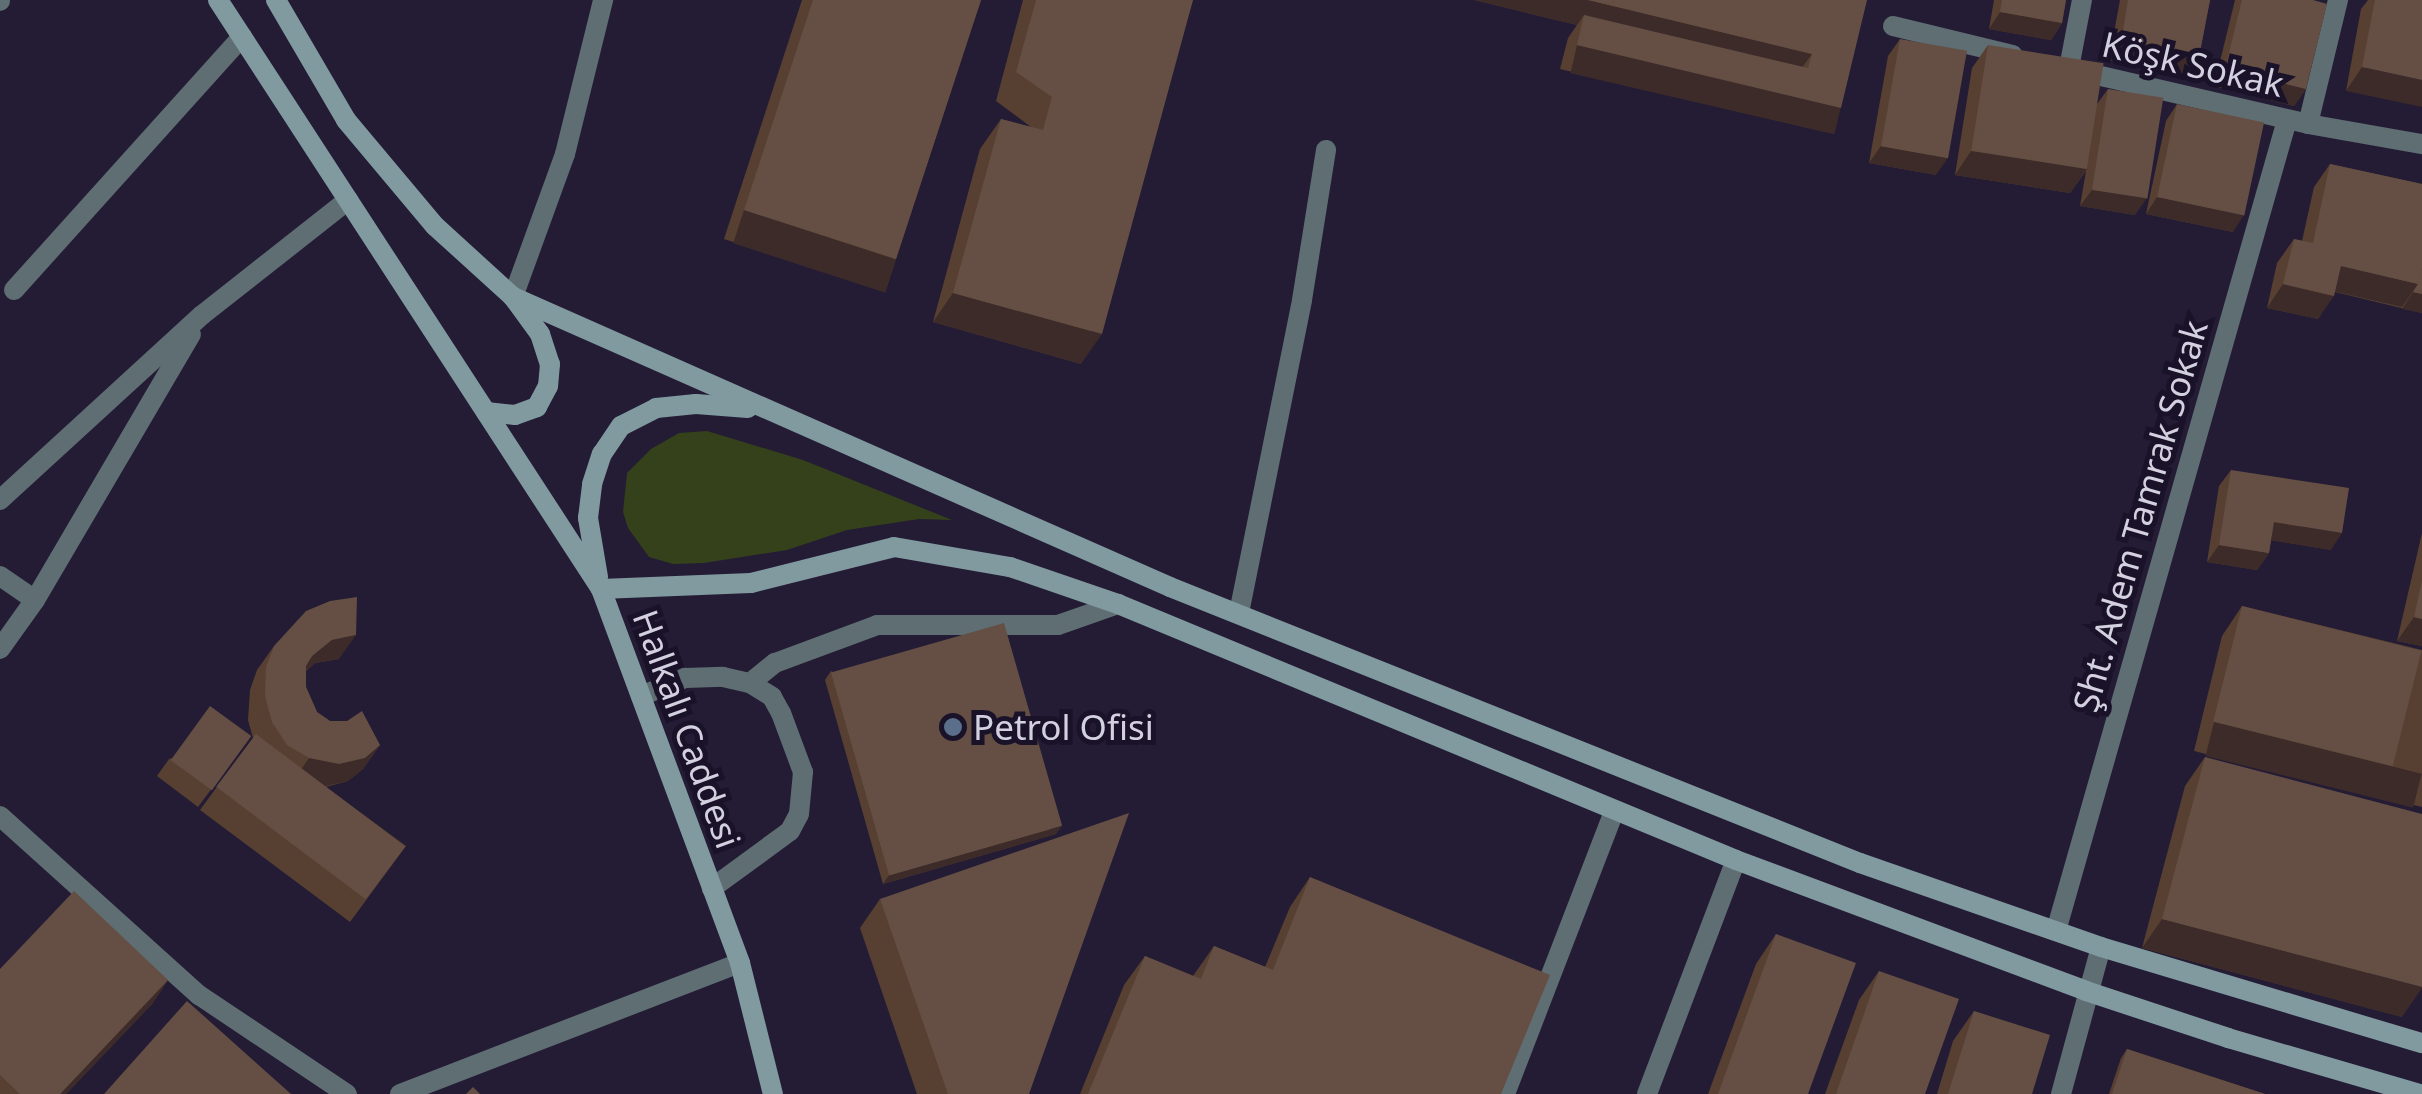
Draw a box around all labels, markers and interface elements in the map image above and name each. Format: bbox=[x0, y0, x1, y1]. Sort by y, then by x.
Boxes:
street label: Köşk Sokak bbox=[2098, 23, 2288, 105]
street label: Şht. Adem Tamrak Sokak bbox=[2064, 316, 2216, 716]
street label: Halkalı Caddesi bbox=[624, 604, 750, 854]
place label: Petrol Ofisi bbox=[973, 706, 1154, 748]
marker: Petrol Ofisi bbox=[942, 716, 964, 738]

